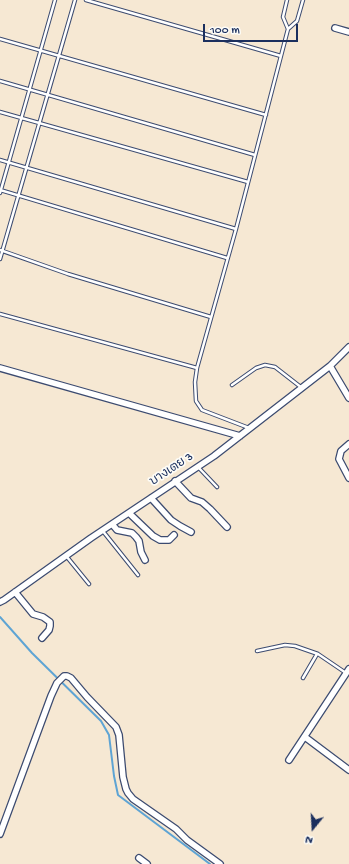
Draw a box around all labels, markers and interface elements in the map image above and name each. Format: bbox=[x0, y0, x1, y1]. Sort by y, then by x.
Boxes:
scale bar bbox=[205, 16, 300, 42]
text: 100 m bbox=[210, 24, 240, 38]
street label: บางเตย 3 bbox=[148, 450, 196, 490]
north arrow bbox=[293, 808, 333, 848]
text: N bbox=[304, 833, 315, 846]

